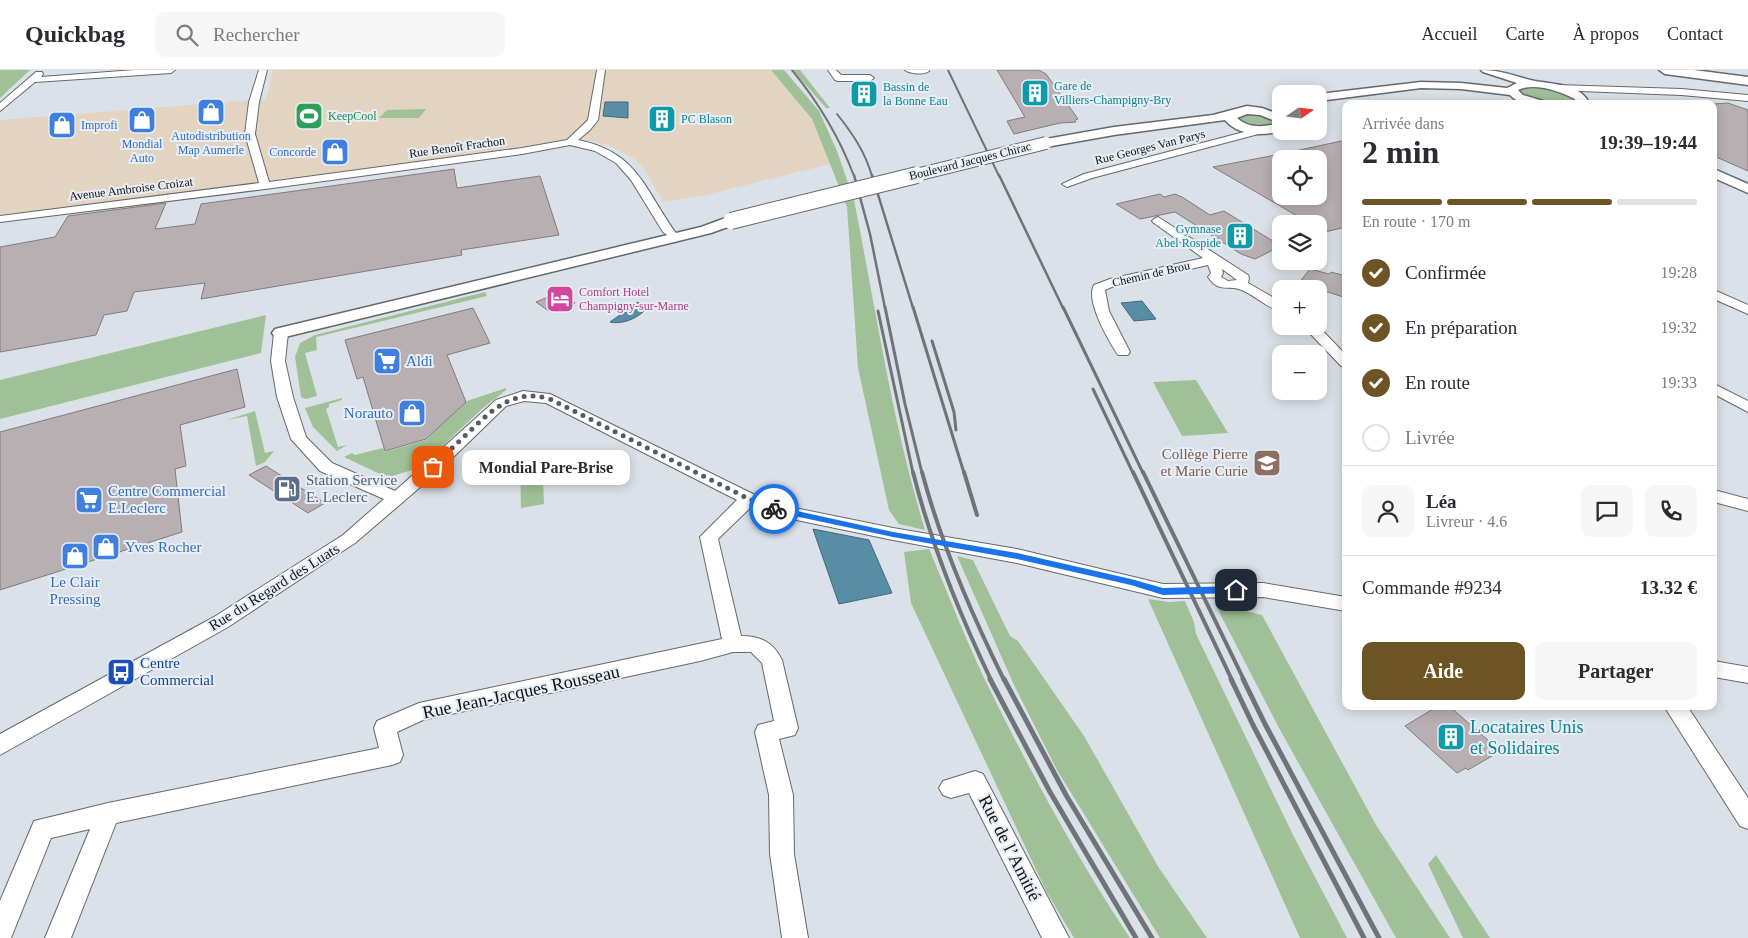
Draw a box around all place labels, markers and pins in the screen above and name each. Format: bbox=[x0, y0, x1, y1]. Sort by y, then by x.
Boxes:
building icon: Gare de Villiers-Champigny-Bry bbox=[1020, 78, 1050, 108]
building icon: Bassin de la Bonne Eau bbox=[849, 79, 879, 109]
place label: Gare de Villiers-Champigny-Bry bbox=[1054, 79, 1171, 107]
place label: Bassin de la Bonne Eau bbox=[883, 80, 948, 108]
shop icon: Autodistribution Map Aumerle bbox=[196, 97, 226, 127]
sports icon: KeepCool bbox=[294, 101, 324, 131]
building icon: PC Blason bbox=[647, 104, 677, 134]
shop icon: Mondial Auto bbox=[127, 105, 157, 135]
place label: KeepCool bbox=[328, 109, 377, 123]
shop icon: Improfi bbox=[47, 110, 77, 140]
place label: PC Blason bbox=[681, 112, 732, 126]
place label: Improfi bbox=[81, 118, 118, 132]
place label: Autodistribution Map Aumerle bbox=[171, 129, 251, 157]
place label: Mondial Auto bbox=[122, 137, 163, 165]
shop icon: Concorde bbox=[320, 137, 350, 167]
place label: Concorde bbox=[269, 145, 316, 159]
building icon: Gymnase Abel Rospide bbox=[1225, 221, 1255, 251]
place label: Gymnase Abel Rospide bbox=[1155, 222, 1221, 250]
hotel icon: Comfort Hotel Champigny-sur-Marne bbox=[545, 284, 575, 314]
place label: Comfort Hotel Champigny-sur-Marne bbox=[579, 285, 689, 313]
supermarket icon: Aldi bbox=[372, 346, 402, 376]
place label: Aldi bbox=[406, 353, 433, 369]
shop icon: Norauto bbox=[397, 398, 427, 428]
place label: Norauto bbox=[344, 405, 393, 421]
pin bbox=[412, 446, 454, 488]
place label: Collège Pierre et Marie Curie bbox=[1161, 446, 1248, 479]
school or university icon: Collège Pierre et Marie Curie bbox=[1252, 448, 1282, 478]
callout: Mondial Pare-Brise bbox=[463, 450, 630, 484]
place label: Station Service E. Leclerc bbox=[306, 472, 398, 505]
fuel station icon: Station Service E. Leclerc bbox=[272, 474, 302, 504]
place label: Centre Commercial E.Leclerc bbox=[108, 483, 226, 516]
supermarket icon: Centre Commercial E.Leclerc bbox=[74, 485, 104, 515]
shop icon: Yves Rocher bbox=[91, 532, 121, 562]
place label: Yves Rocher bbox=[125, 539, 201, 555]
shop icon: Le Clair Pressing bbox=[60, 541, 90, 571]
pin bbox=[1215, 569, 1257, 611]
place label: Le Clair Pressing bbox=[50, 574, 101, 607]
place label: Centre Commercial bbox=[140, 655, 214, 688]
bus stop icon: Centre Commercial bbox=[106, 657, 136, 687]
place label: Locataires Unis et Solidaires bbox=[1470, 717, 1583, 758]
building icon: Locataires Unis et Solidaires bbox=[1436, 722, 1466, 752]

